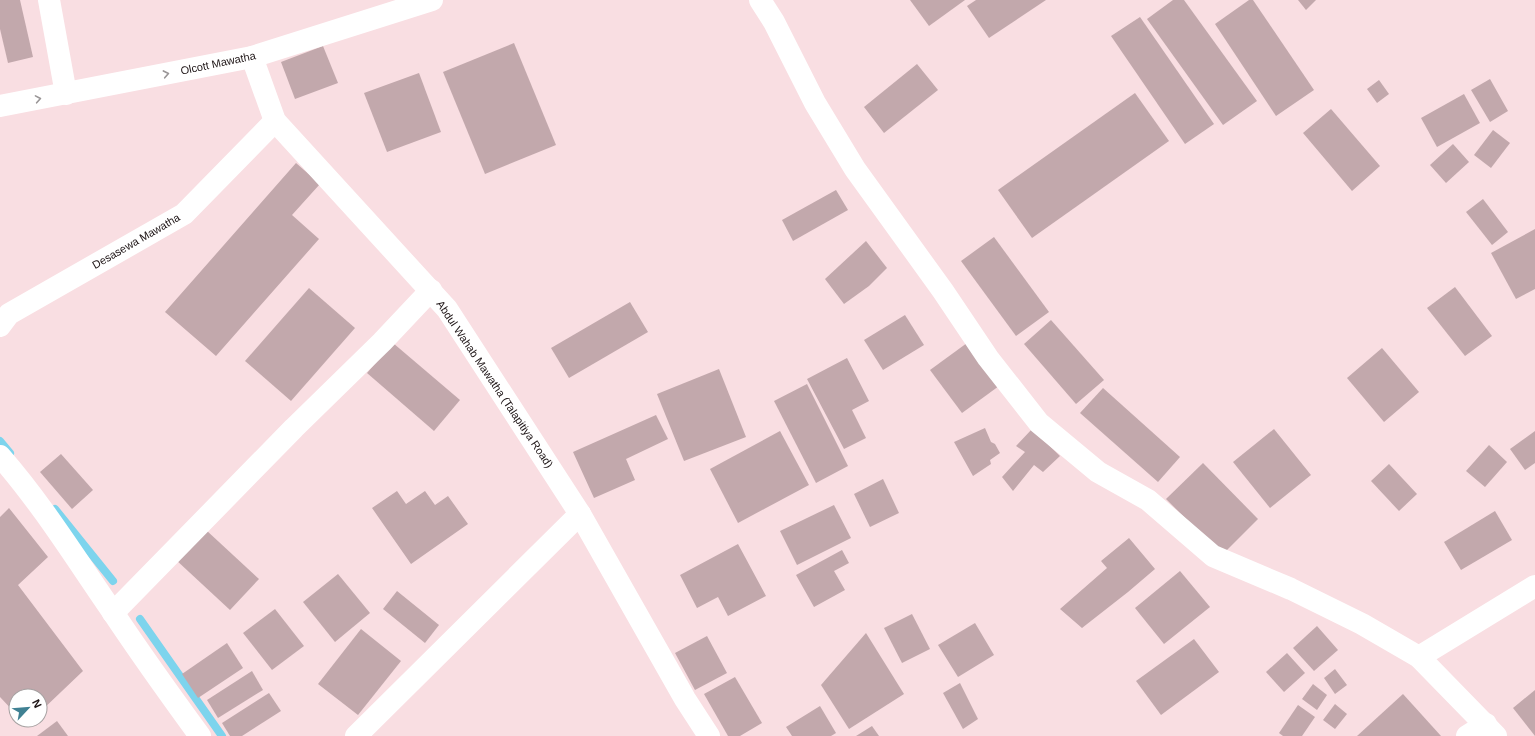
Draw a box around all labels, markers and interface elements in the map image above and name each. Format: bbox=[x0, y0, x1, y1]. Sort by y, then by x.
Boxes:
street label: Olcott Mawatha bbox=[179, 49, 257, 77]
one-way arrow bbox=[163, 71, 169, 79]
one-way arrow bbox=[35, 96, 41, 104]
street label: Desasewa Mawatha bbox=[90, 211, 183, 271]
street label: Abdul Wahab Mawatha (Talapitiya Road) bbox=[434, 298, 556, 470]
north arrow bbox=[8, 688, 48, 728]
text: N bbox=[30, 697, 44, 710]

